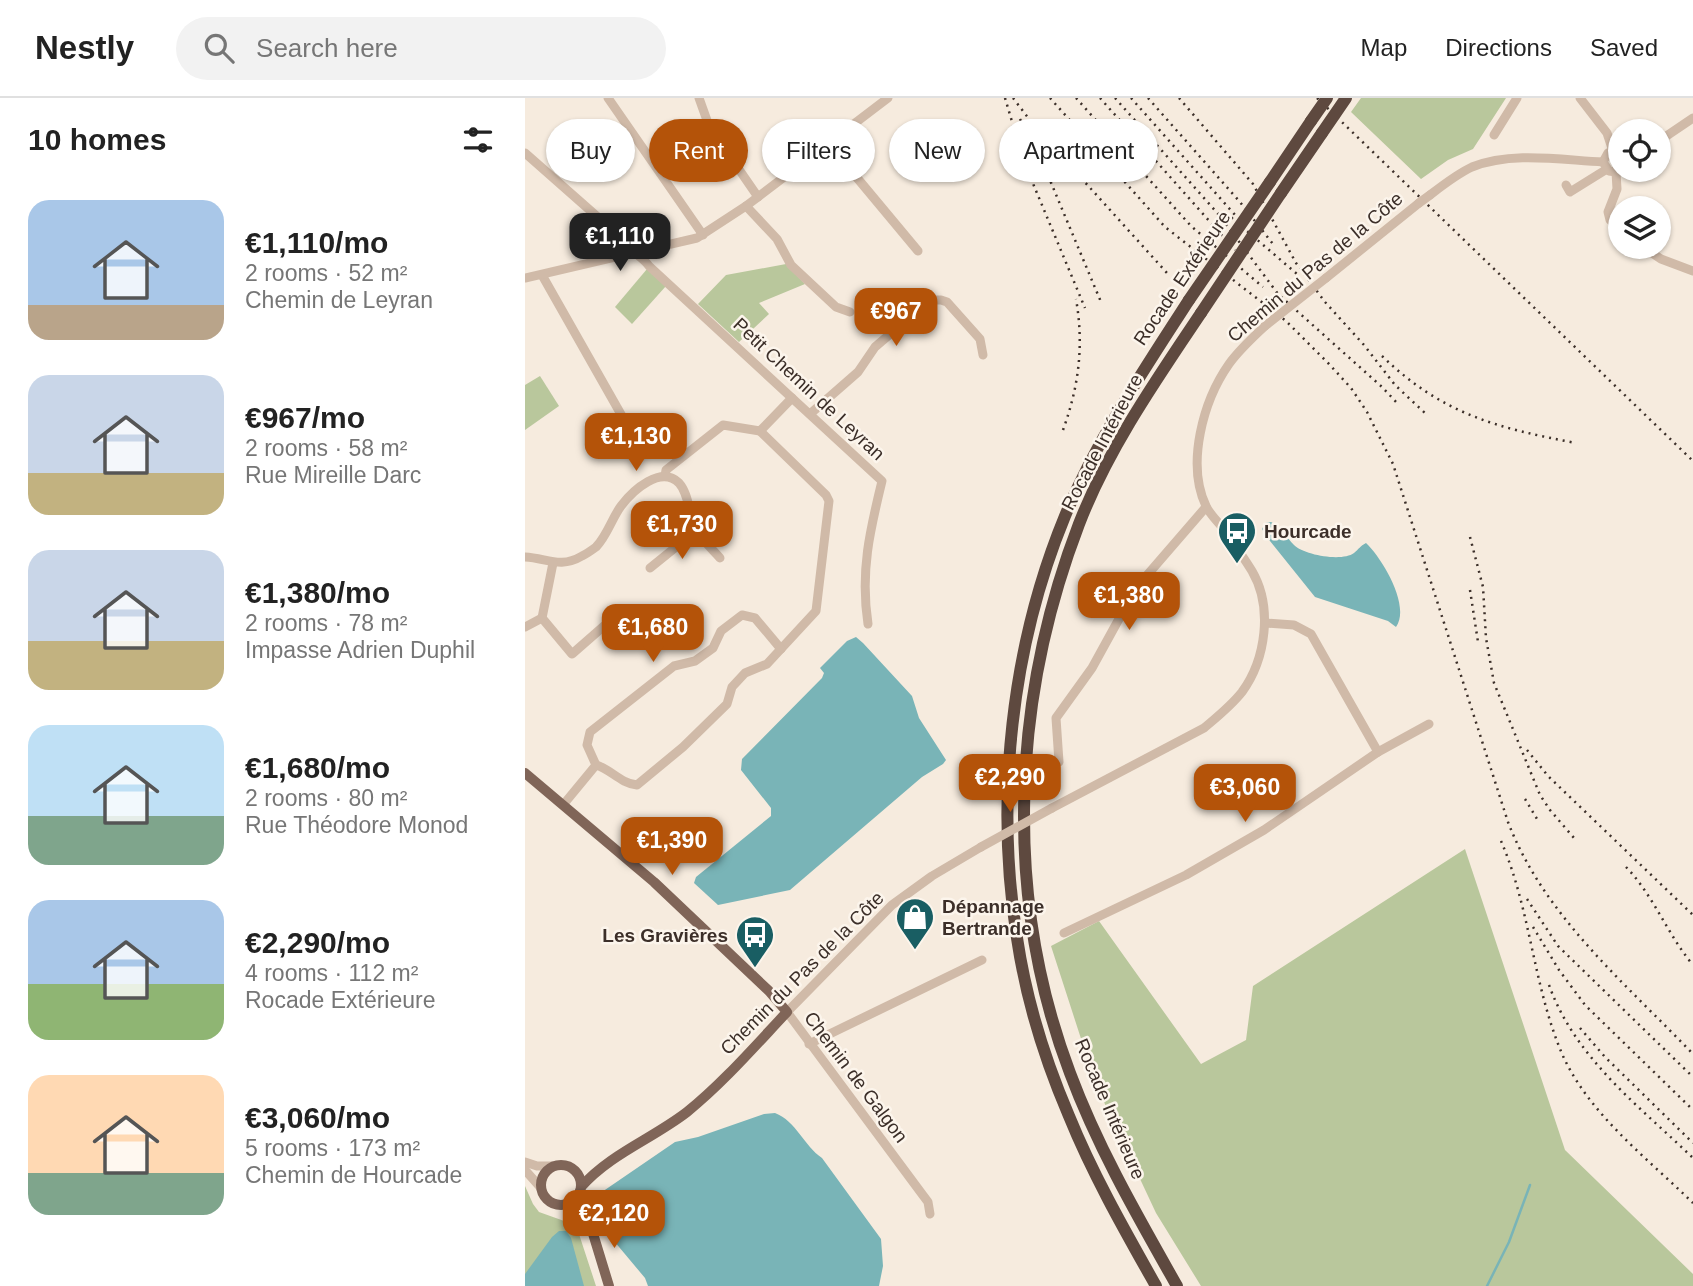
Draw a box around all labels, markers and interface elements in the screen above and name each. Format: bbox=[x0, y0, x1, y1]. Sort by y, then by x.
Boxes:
search box bbox=[176, 17, 666, 80]
text: Nestly bbox=[35, 29, 134, 66]
icon: search bbox=[200, 29, 238, 67]
text: Search here bbox=[256, 33, 398, 63]
text: Map bbox=[1361, 34, 1407, 61]
text: Directions bbox=[1445, 34, 1552, 61]
text: Saved bbox=[1590, 34, 1658, 61]
chip: Buy bbox=[546, 119, 635, 182]
chip: Rent bbox=[649, 119, 748, 182]
chip: Filters bbox=[762, 119, 875, 182]
chip: New bbox=[889, 119, 985, 182]
chip: Apartment bbox=[999, 119, 1158, 182]
map controls bbox=[1608, 119, 1671, 259]
button: locate bbox=[1608, 119, 1671, 182]
icon: filters bbox=[459, 121, 497, 159]
text: 10 homes bbox=[28, 123, 166, 156]
street label: Chemin du Pas de la Côte bbox=[1223, 188, 1407, 346]
button: layers bbox=[1608, 196, 1671, 259]
street label: Rocade Extérieure bbox=[1129, 207, 1235, 349]
pin: €1,110 bbox=[563, 214, 677, 273]
text: €1,110 bbox=[585, 223, 655, 249]
text: €1,110/mo bbox=[245, 226, 388, 259]
icon: home bbox=[84, 228, 168, 312]
text: 2 rooms · 52 m² bbox=[245, 260, 407, 286]
text: Chemin de Leyran bbox=[245, 287, 433, 313]
pin: €967 bbox=[855, 288, 937, 348]
text: €967 bbox=[870, 298, 922, 324]
street label: Petit Chemin de Leyran bbox=[729, 314, 889, 464]
street label: Rocade Intérieure bbox=[1057, 370, 1147, 514]
text: €967/mo bbox=[245, 401, 365, 434]
icon: home bbox=[84, 403, 168, 487]
pin: €1,130 bbox=[579, 414, 693, 473]
text: €1,130 bbox=[601, 423, 671, 449]
text: 2 rooms · 58 m² bbox=[245, 435, 407, 461]
text: Rue Mireille Darc bbox=[245, 462, 421, 488]
pin: €1,730 bbox=[625, 502, 739, 561]
bus stop icon: Hourcade bbox=[1216, 510, 1258, 565]
text: €1,730 bbox=[647, 511, 717, 537]
place label: Hourcade bbox=[1264, 521, 1352, 542]
pin: €1,380 bbox=[1072, 573, 1186, 632]
text: €1,380/mo bbox=[245, 576, 390, 609]
icon: home bbox=[84, 578, 168, 662]
text: €1,380 bbox=[1094, 582, 1164, 608]
pin: €1,680 bbox=[596, 604, 710, 664]
text: 2 rooms · 78 m² bbox=[245, 610, 407, 636]
text: €1,680 bbox=[618, 614, 688, 640]
text: Impasse Adrien Duphil bbox=[245, 637, 475, 663]
text: €1,680/mo bbox=[245, 751, 390, 784]
icon: home bbox=[84, 753, 168, 837]
pin: €2,290 bbox=[953, 754, 1067, 814]
text: €2,290 bbox=[975, 764, 1045, 790]
pin: €3,060 bbox=[1188, 764, 1302, 824]
text: €3,060 bbox=[1210, 774, 1280, 800]
text: 2 rooms · 80 m² bbox=[245, 785, 407, 811]
text: Rue Théodore Monod bbox=[245, 812, 468, 838]
pin: €1,390 bbox=[615, 818, 729, 877]
text: €1,390 bbox=[637, 827, 707, 853]
street label: Chemin du Pas de la Côte bbox=[716, 887, 888, 1059]
shop icon: Dépannage Bertrande bbox=[894, 896, 936, 951]
place label: Dépannage Bertrande bbox=[942, 896, 1044, 939]
bus stop icon: Les Gravières bbox=[734, 914, 776, 969]
place label: Les Gravières bbox=[602, 925, 728, 946]
text: €2,290/mo bbox=[245, 926, 390, 959]
icon: home bbox=[84, 928, 168, 1012]
text: 4 rooms · 112 m² bbox=[245, 960, 418, 986]
text: Rocade Extérieure bbox=[245, 987, 436, 1013]
street label: Chemin de Galgon bbox=[800, 1007, 912, 1147]
street label: Rocade Intérieure bbox=[1071, 1035, 1149, 1183]
text: €3,060/mo bbox=[245, 1101, 390, 1134]
icon: home bbox=[84, 1103, 168, 1187]
text: 5 rooms · 173 m² bbox=[245, 1135, 420, 1161]
text: Chemin de Hourcade bbox=[245, 1162, 462, 1188]
pin: €2,120 bbox=[557, 1190, 671, 1250]
text: €2,120 bbox=[579, 1200, 649, 1226]

